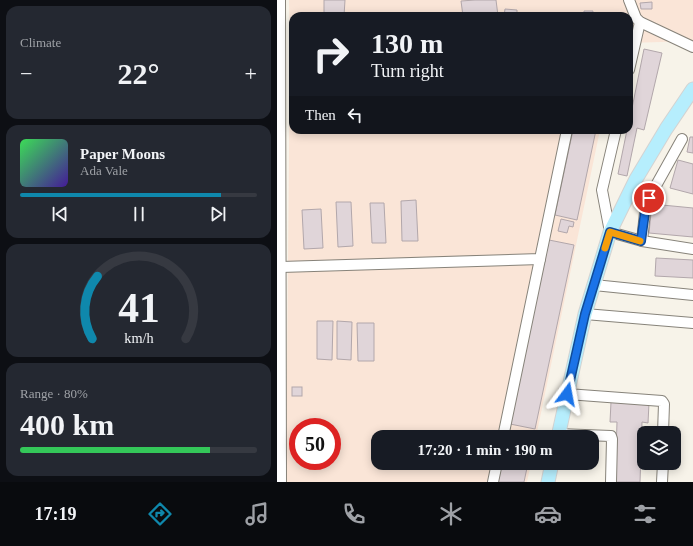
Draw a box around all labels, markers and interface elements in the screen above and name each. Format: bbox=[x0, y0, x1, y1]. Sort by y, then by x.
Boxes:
icon: right bbox=[305, 28, 357, 80]
text: 130 m bbox=[371, 28, 443, 59]
text: Climate bbox=[20, 35, 61, 50]
text: 22° bbox=[118, 57, 160, 90]
text: − bbox=[20, 61, 32, 86]
text: + bbox=[245, 61, 257, 86]
text: Turn right bbox=[371, 61, 444, 81]
icon: left bbox=[344, 104, 366, 126]
text: Then bbox=[305, 107, 336, 123]
text: Paper Moons bbox=[80, 146, 165, 162]
text: Ada Vale bbox=[80, 163, 128, 178]
pin bbox=[632, 181, 666, 215]
icon: arrive bbox=[638, 187, 660, 209]
icon: previous bbox=[49, 203, 71, 225]
icon: pause bbox=[128, 203, 150, 225]
icon: next bbox=[207, 203, 229, 225]
text: 41 bbox=[118, 284, 159, 330]
text: km/h bbox=[124, 329, 153, 345]
position arrow bbox=[546, 373, 588, 415]
text: Range · 80% bbox=[20, 386, 88, 401]
text: 400 km bbox=[20, 408, 114, 441]
speed limit sign: 50 bbox=[289, 418, 341, 470]
map controls bbox=[637, 426, 681, 470]
button: layers bbox=[637, 426, 681, 470]
text: 17:20 · 1 min · 190 m bbox=[418, 442, 553, 458]
icon: directions bbox=[146, 500, 174, 528]
icon: music bbox=[243, 500, 271, 528]
icon: phone bbox=[340, 500, 368, 528]
icon: climate bbox=[437, 500, 465, 528]
icon: car bbox=[534, 500, 562, 528]
icon: filters bbox=[631, 500, 659, 528]
text: 17:19 bbox=[35, 504, 77, 524]

